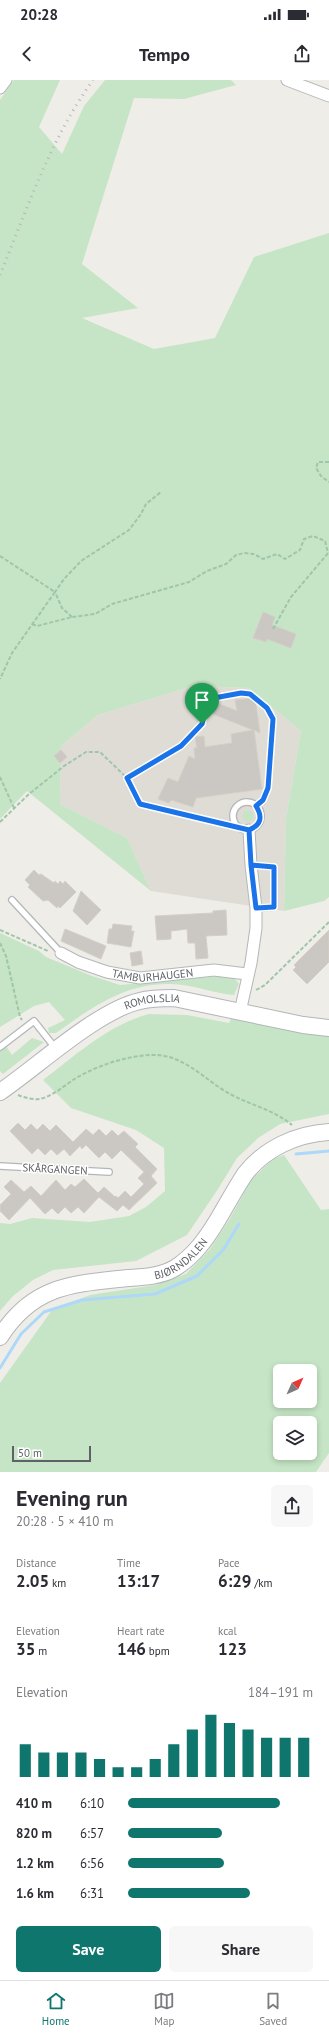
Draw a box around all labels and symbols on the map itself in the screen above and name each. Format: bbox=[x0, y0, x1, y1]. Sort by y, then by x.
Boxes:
pin bbox=[185, 683, 219, 724]
street label: TAMBURHAUGEN bbox=[111, 965, 194, 985]
street label: ROMOLSLIA bbox=[122, 991, 182, 1012]
street label: SKÅRGANGEN bbox=[22, 1160, 88, 1178]
street label: BJØRNDALEN bbox=[153, 1235, 210, 1282]
north arrow bbox=[273, 1364, 317, 1408]
scale bar bbox=[12, 1444, 91, 1463]

